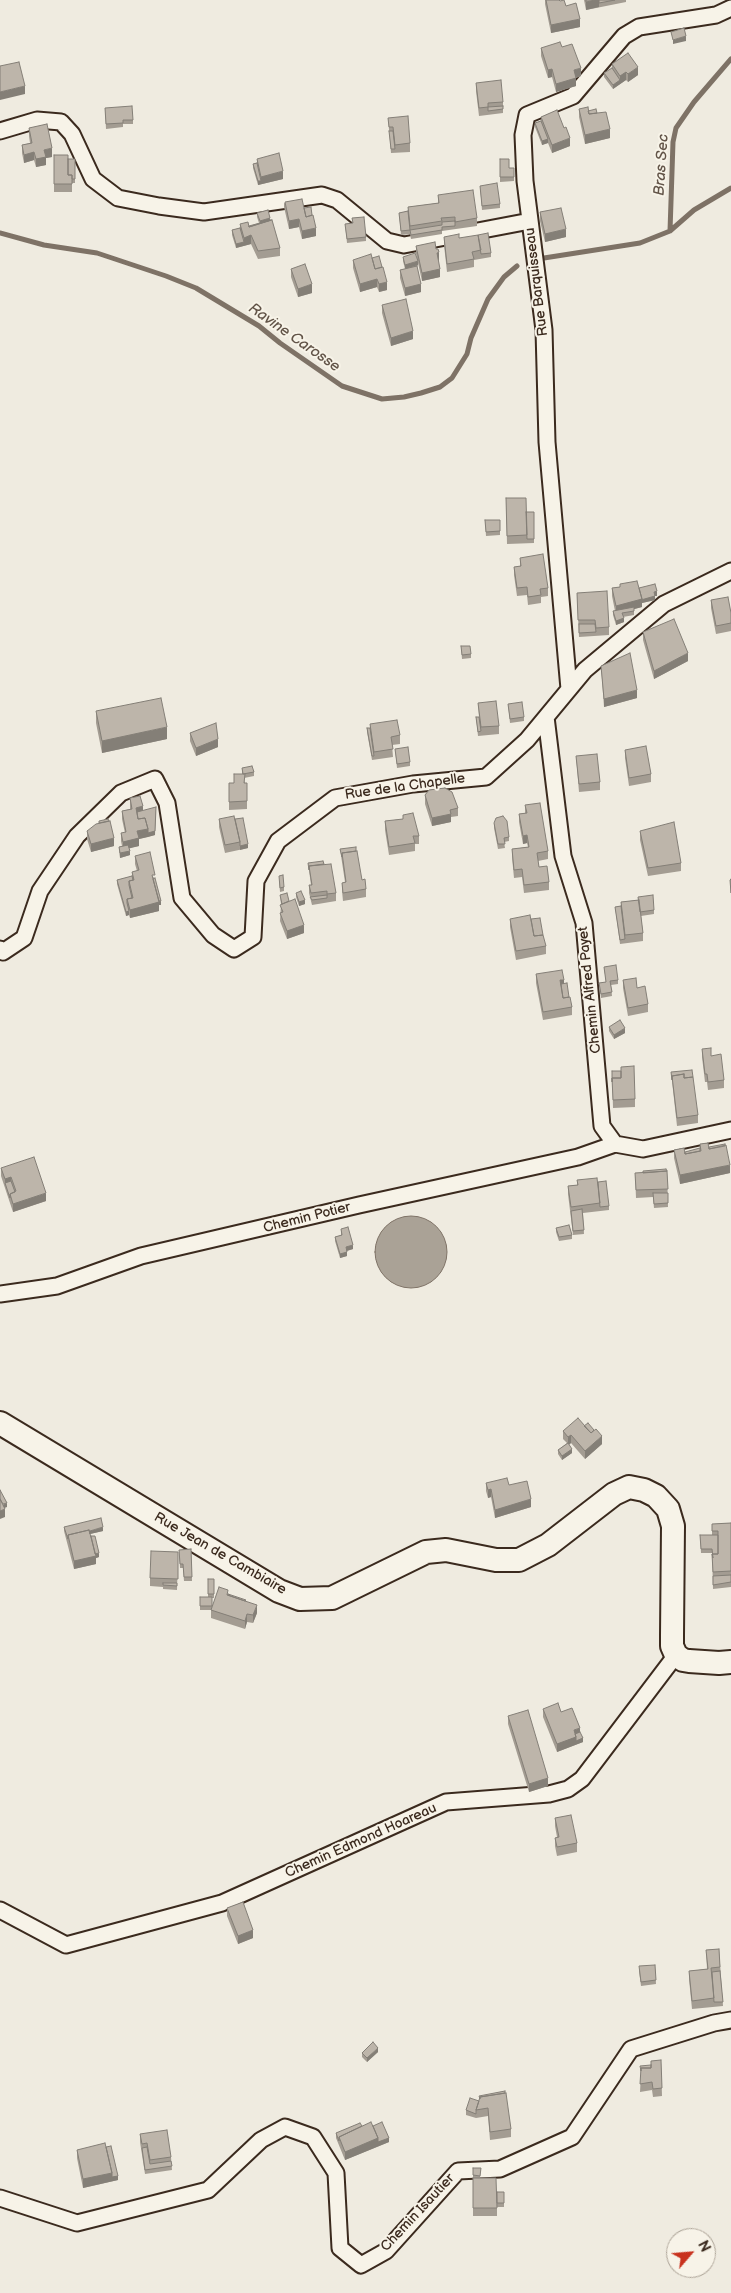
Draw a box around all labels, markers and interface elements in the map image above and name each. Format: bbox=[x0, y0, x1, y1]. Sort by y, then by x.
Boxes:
water label: Bras Sec bbox=[651, 134, 673, 196]
street label: Rue Barquisseau bbox=[522, 227, 552, 337]
water label: Ravine Carosse bbox=[245, 300, 343, 376]
street label: Rue de la Chapelle bbox=[344, 770, 466, 804]
street label: Chemin Alfred Payet bbox=[575, 926, 605, 1054]
street label: Chemin Potier bbox=[262, 1199, 352, 1237]
street label: Rue Jean de Cambiaire bbox=[151, 1509, 289, 1599]
street label: Chemin Edmond Hoareau bbox=[283, 1800, 439, 1882]
street label: Chemin Isautier bbox=[378, 2171, 458, 2255]
north arrow bbox=[666, 2228, 716, 2278]
text: N bbox=[694, 2238, 714, 2255]

